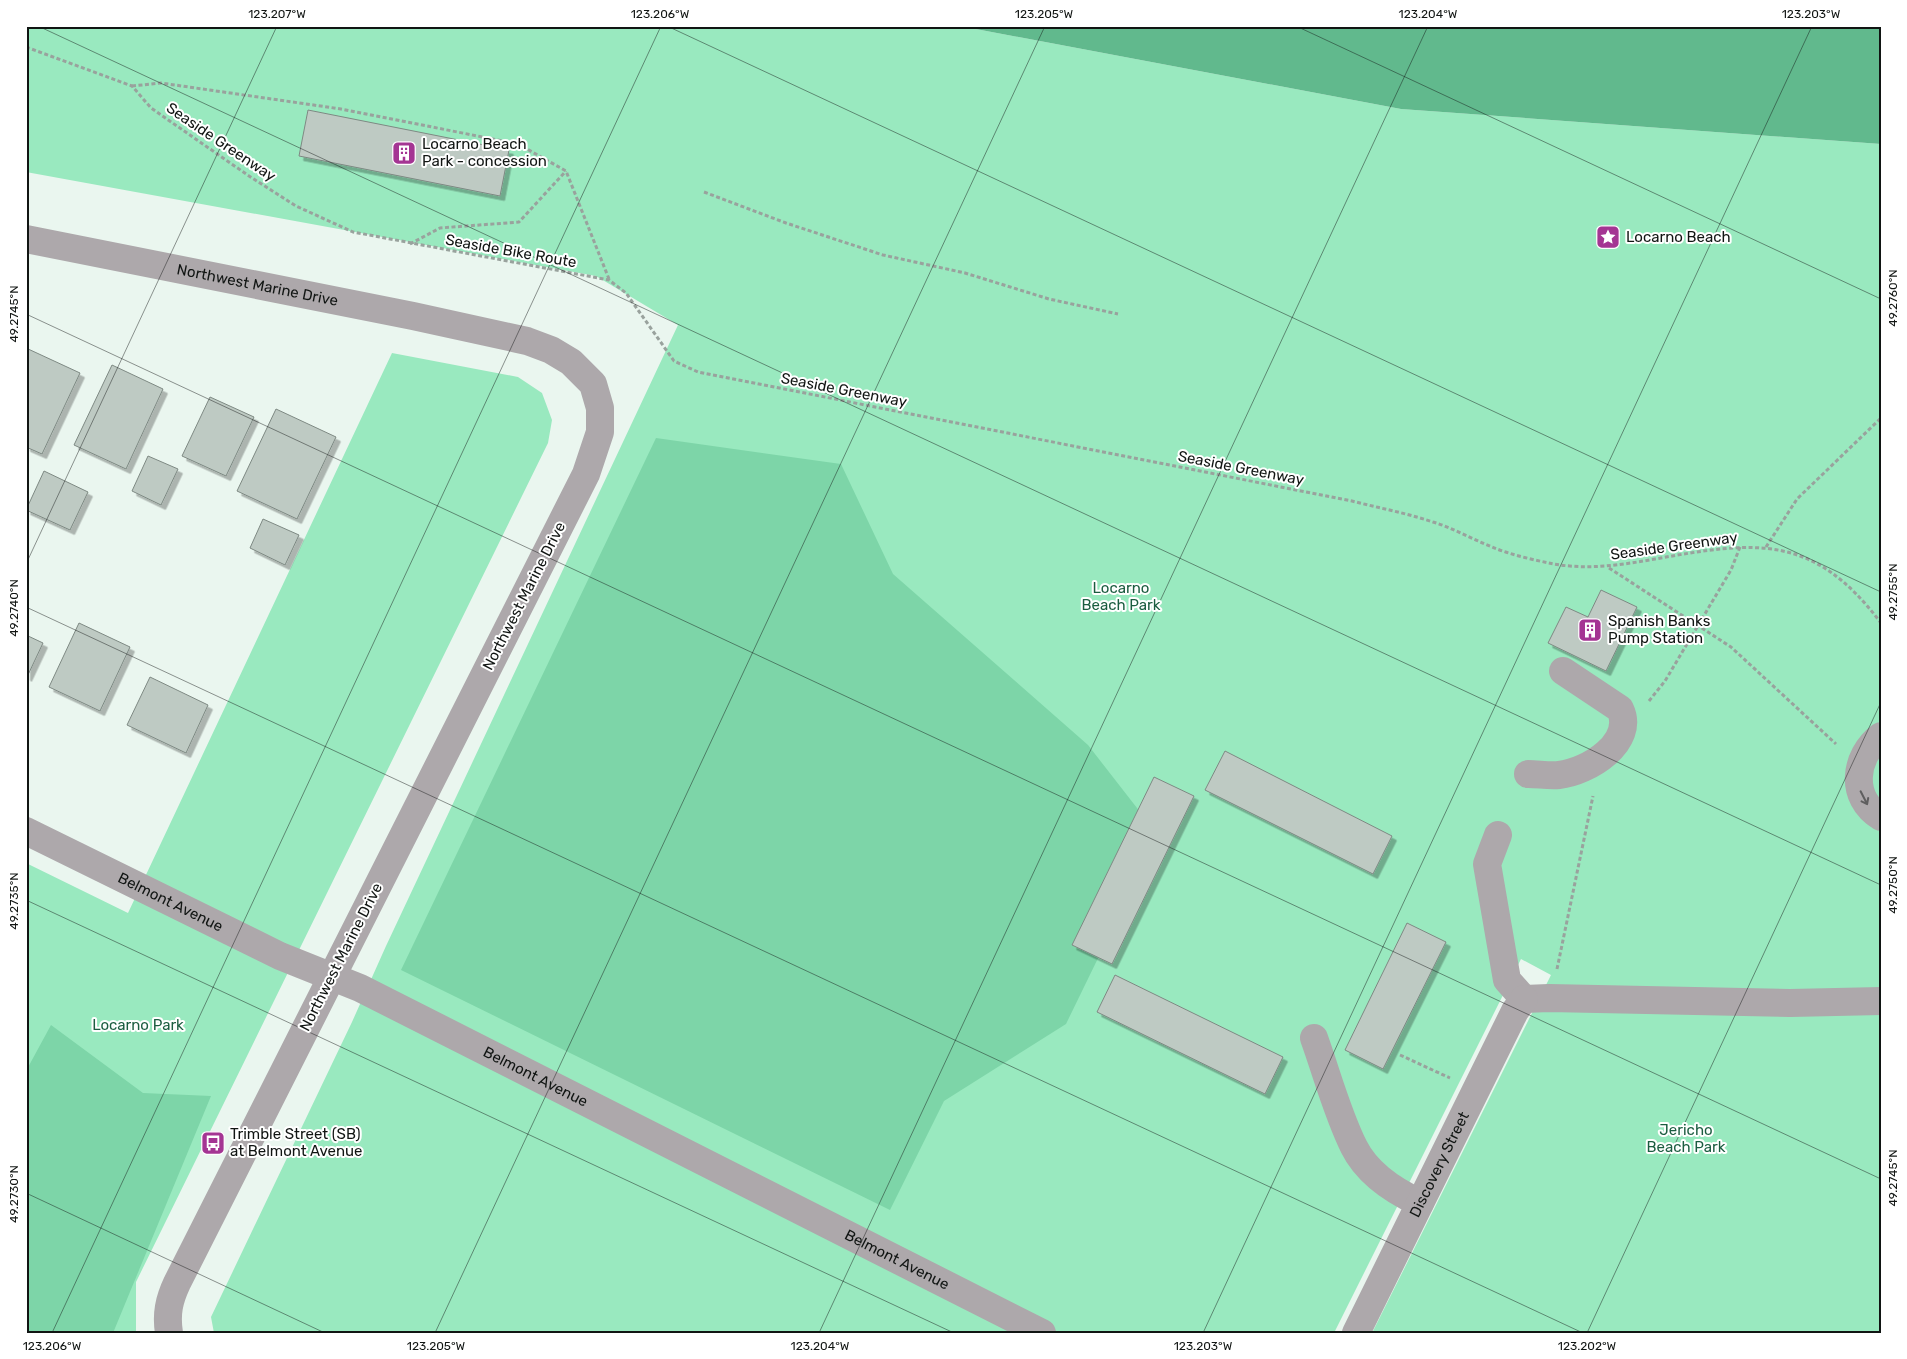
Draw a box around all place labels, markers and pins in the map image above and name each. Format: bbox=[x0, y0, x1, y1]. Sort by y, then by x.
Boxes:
place label: Locarno Beach Park - concession bbox=[422, 135, 547, 170]
building icon: Locarno Beach Park - concession bbox=[391, 140, 417, 166]
place icon: Locarno Beach bbox=[1595, 224, 1621, 250]
place label: Locarno Beach bbox=[1626, 228, 1731, 246]
place label: Spanish Banks Pump Station bbox=[1608, 612, 1711, 647]
building icon: Spanish Banks Pump Station bbox=[1577, 617, 1603, 643]
place label: Trimble Street (SB) at Belmont Avenue bbox=[230, 1125, 362, 1160]
bus stop icon: Trimble Street (SB) at Belmont Avenue bbox=[200, 1130, 226, 1156]

